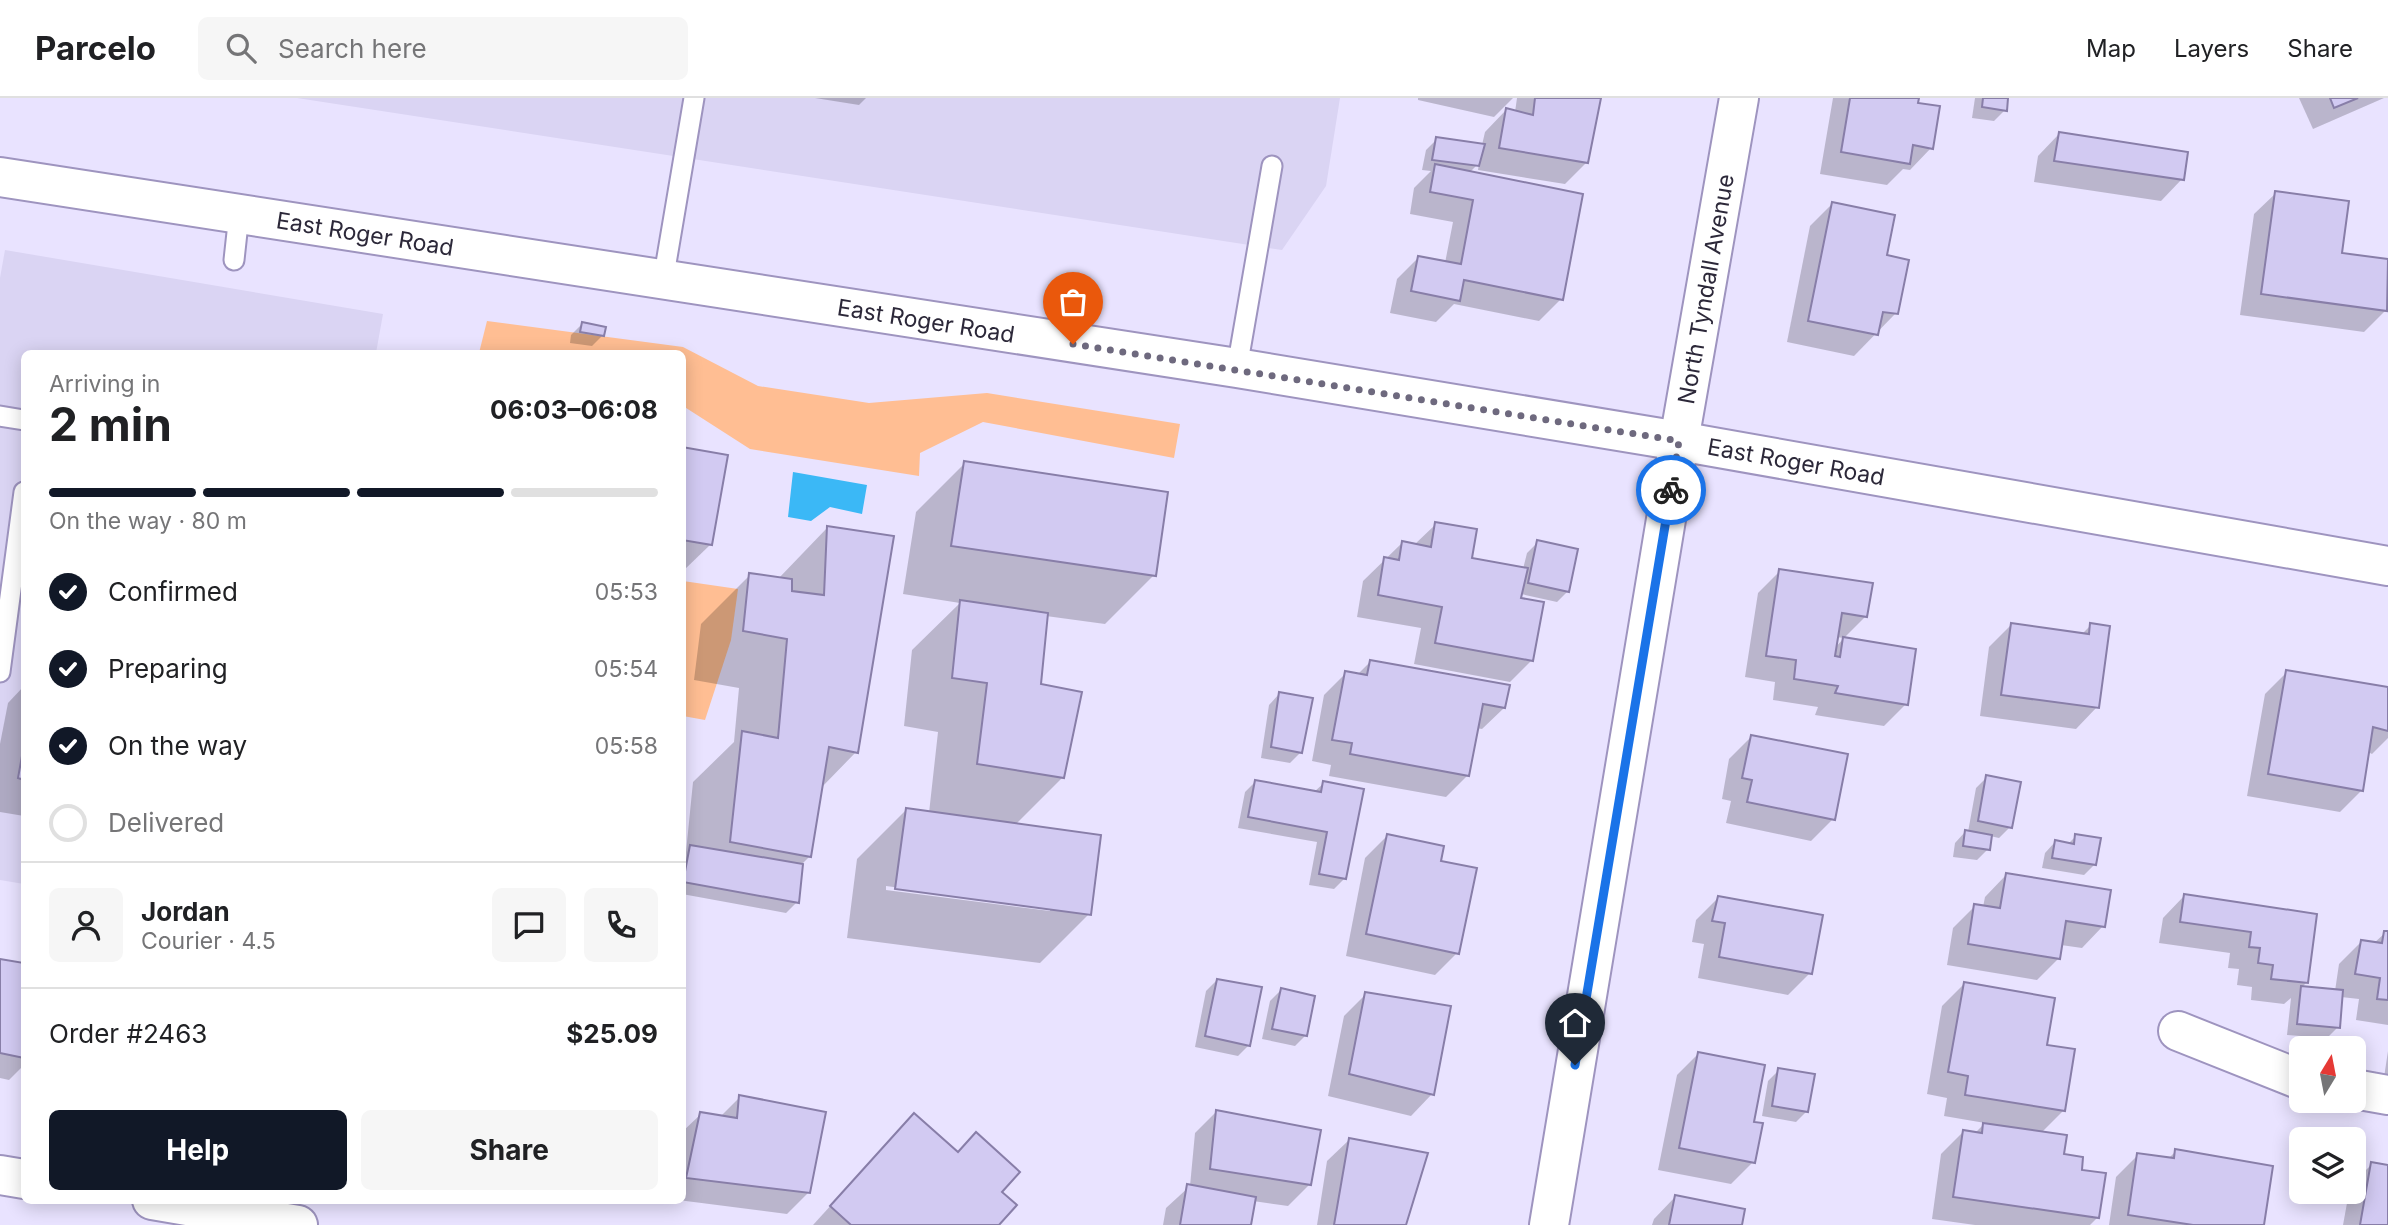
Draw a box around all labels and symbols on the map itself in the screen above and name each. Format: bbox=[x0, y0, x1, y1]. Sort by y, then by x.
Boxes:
street label: North Tyndall Avenue bbox=[1672, 172, 1740, 406]
street label: East Roger Road bbox=[274, 206, 456, 262]
pin bbox=[1043, 272, 1103, 344]
street label: East Roger Road bbox=[835, 293, 1017, 349]
street label: East Roger Road bbox=[1705, 433, 1887, 491]
courier bbox=[1636, 455, 1706, 525]
pin bbox=[1545, 993, 1605, 1065]
north arrow bbox=[2289, 1036, 2366, 1113]

